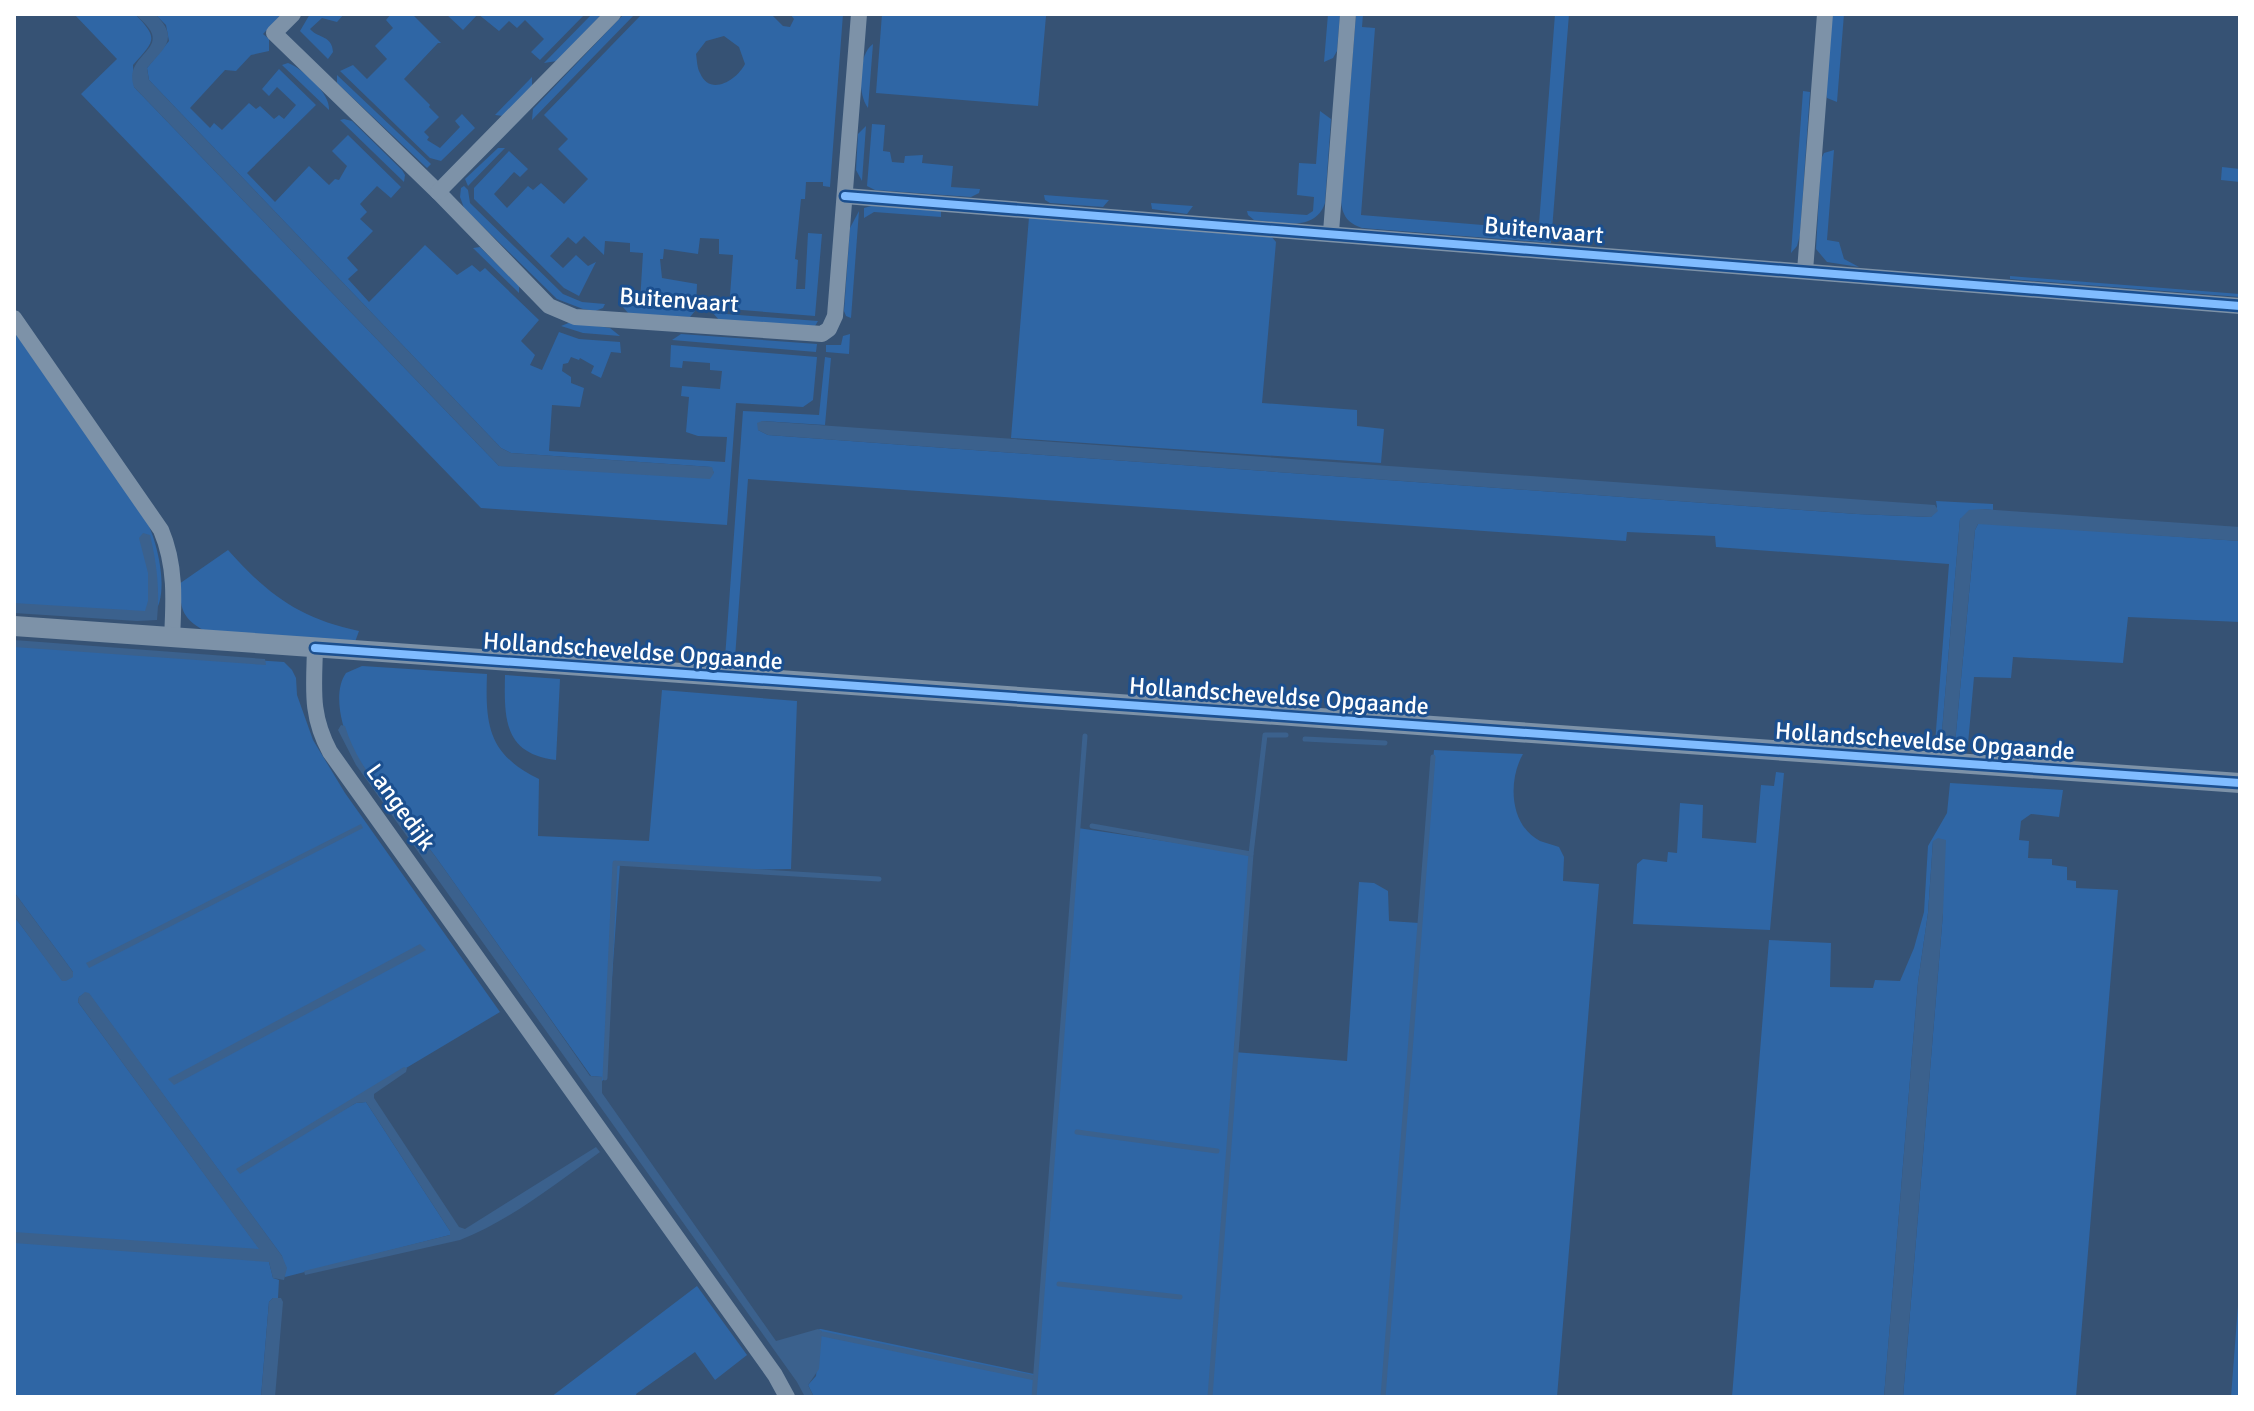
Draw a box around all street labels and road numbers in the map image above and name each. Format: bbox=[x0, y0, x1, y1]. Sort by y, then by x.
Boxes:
street label: Buitenvaart bbox=[1483, 210, 1605, 250]
street label: Buitenvaart bbox=[618, 281, 740, 319]
street label: Hollandscheveldse Opgaande bbox=[482, 626, 784, 676]
street label: Hollandscheveldse Opgaande bbox=[1128, 671, 1430, 721]
street label: Hollandscheveldse Opgaande bbox=[1774, 716, 2076, 766]
street label: Langedijk bbox=[359, 758, 443, 856]

